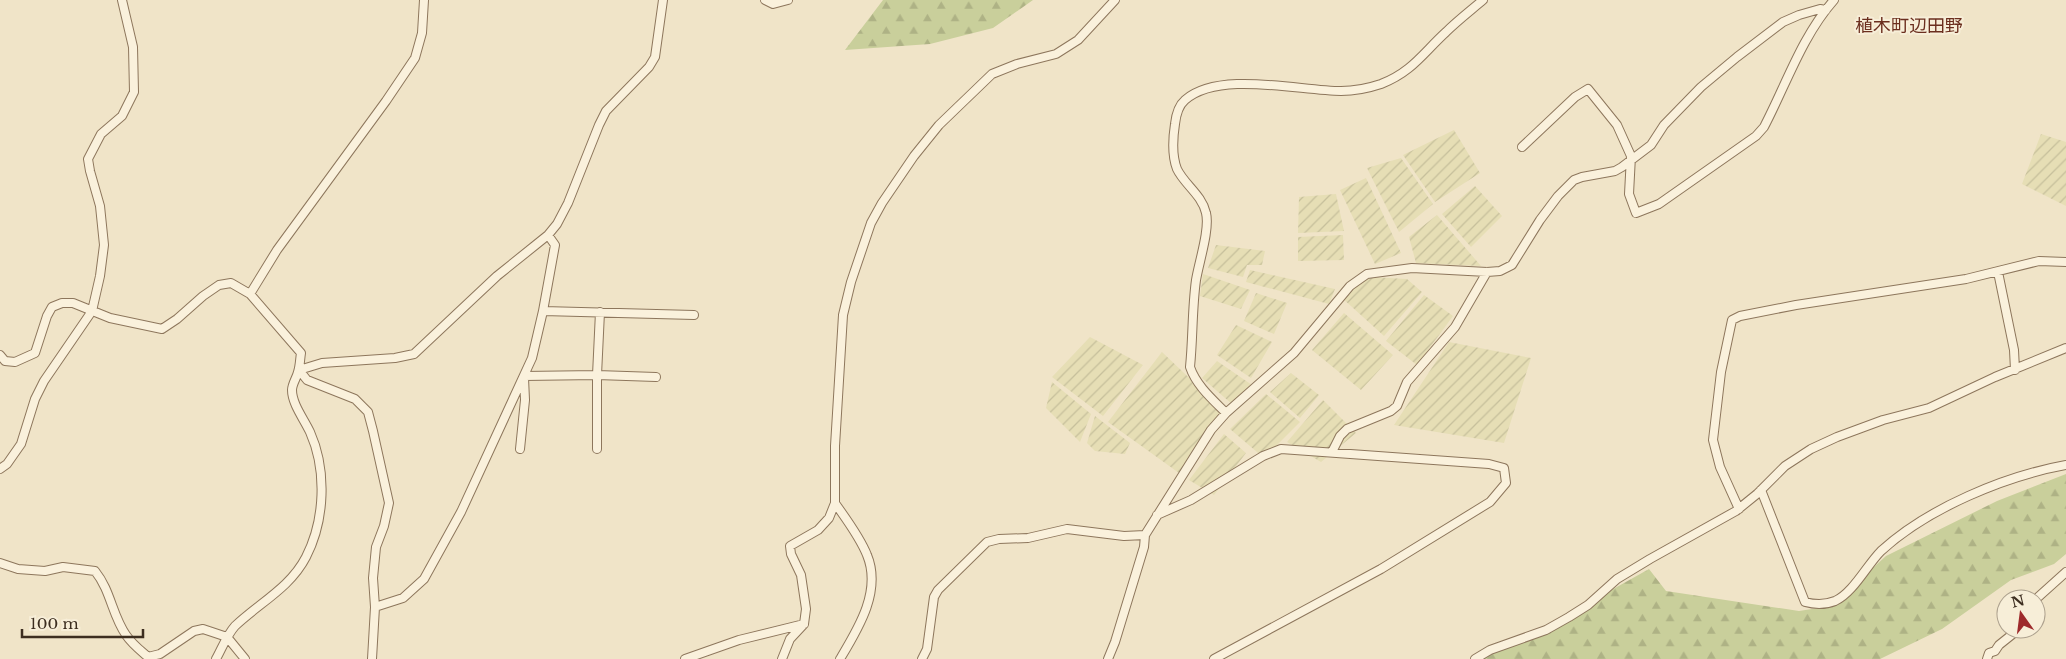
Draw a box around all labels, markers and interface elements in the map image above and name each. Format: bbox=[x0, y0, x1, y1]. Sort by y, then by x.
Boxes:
district label: 植木町辺田野 bbox=[1855, 15, 1963, 37]
north arrow bbox=[1996, 589, 2046, 639]
text: N bbox=[2009, 591, 2026, 612]
scale bar bbox=[22, 606, 144, 638]
text: 100 m bbox=[30, 614, 79, 633]

